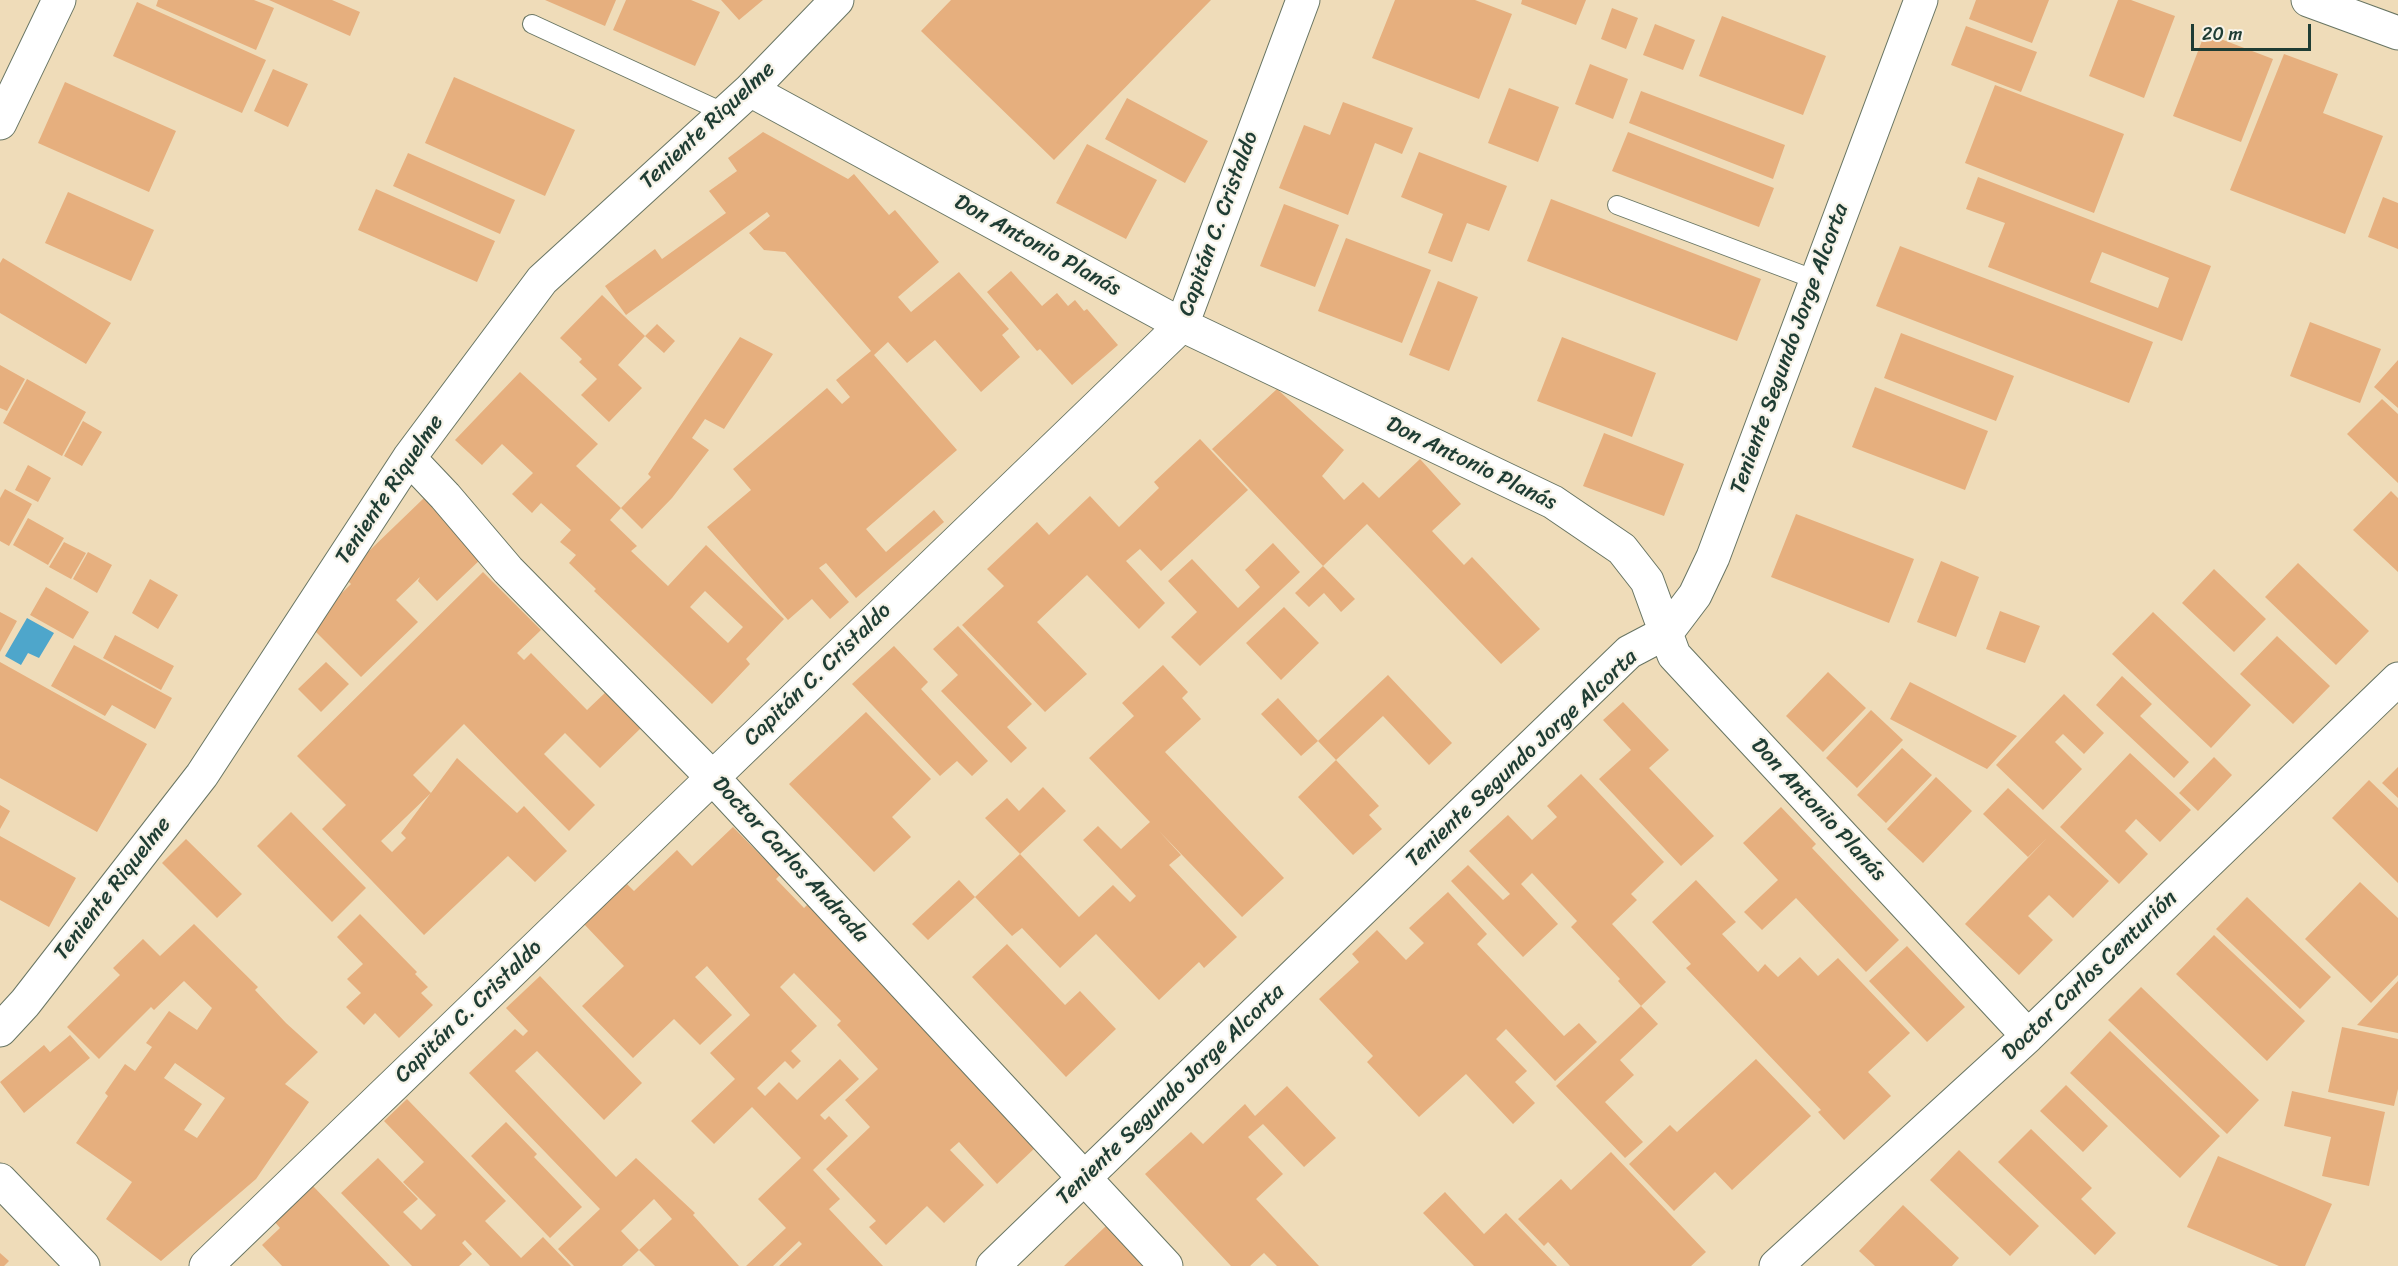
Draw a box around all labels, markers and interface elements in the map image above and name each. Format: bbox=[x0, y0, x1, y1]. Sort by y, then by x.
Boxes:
scale bar bbox=[2194, 12, 2314, 50]
text: 20 m bbox=[2202, 18, 2242, 50]
street label: Teniente Riquelme bbox=[635, 57, 781, 195]
street label: Capitán C. Cristaldo bbox=[1173, 128, 1265, 320]
street label: Don Antonio Planás bbox=[949, 189, 1125, 303]
street label: Teniente Segundo Jorge Alcorta bbox=[1725, 200, 1855, 498]
street label: Teniente Riquelme bbox=[330, 410, 450, 570]
street label: Don Antonio Planás bbox=[1382, 411, 1560, 517]
street label: Capitán C. Cristaldo bbox=[739, 598, 897, 752]
street label: Teniente Segundo Jorge Alcorta bbox=[1401, 645, 1643, 873]
street label: Don Antonio Planás bbox=[1745, 733, 1891, 887]
street label: Doctor Carlos Andrada bbox=[706, 771, 874, 949]
street label: Teniente Riquelme bbox=[49, 812, 177, 966]
street label: Doctor Carlos Centurión bbox=[1997, 885, 2183, 1067]
street label: Capitán C. Cristaldo bbox=[390, 935, 548, 1089]
street label: Teniente Segundo Jorge Alcorta bbox=[1051, 979, 1291, 1211]

